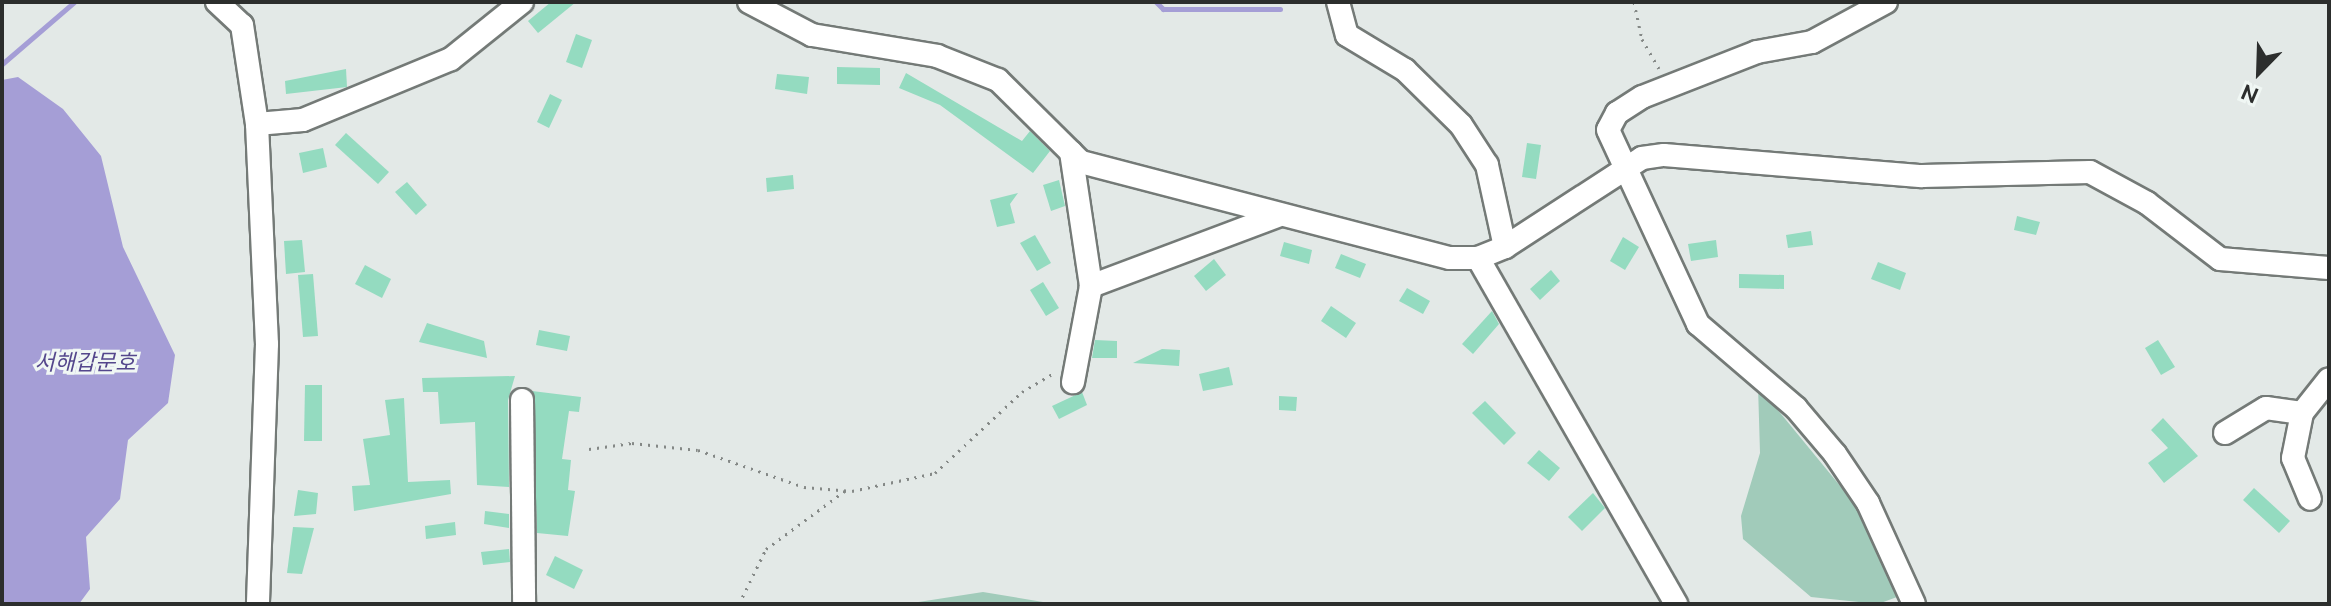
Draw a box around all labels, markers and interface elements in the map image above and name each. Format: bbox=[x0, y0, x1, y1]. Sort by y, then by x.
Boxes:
north arrow bbox=[2219, 32, 2299, 112]
text: N bbox=[2237, 80, 2262, 109]
water label: 서해갑문호 bbox=[34, 349, 136, 375]

